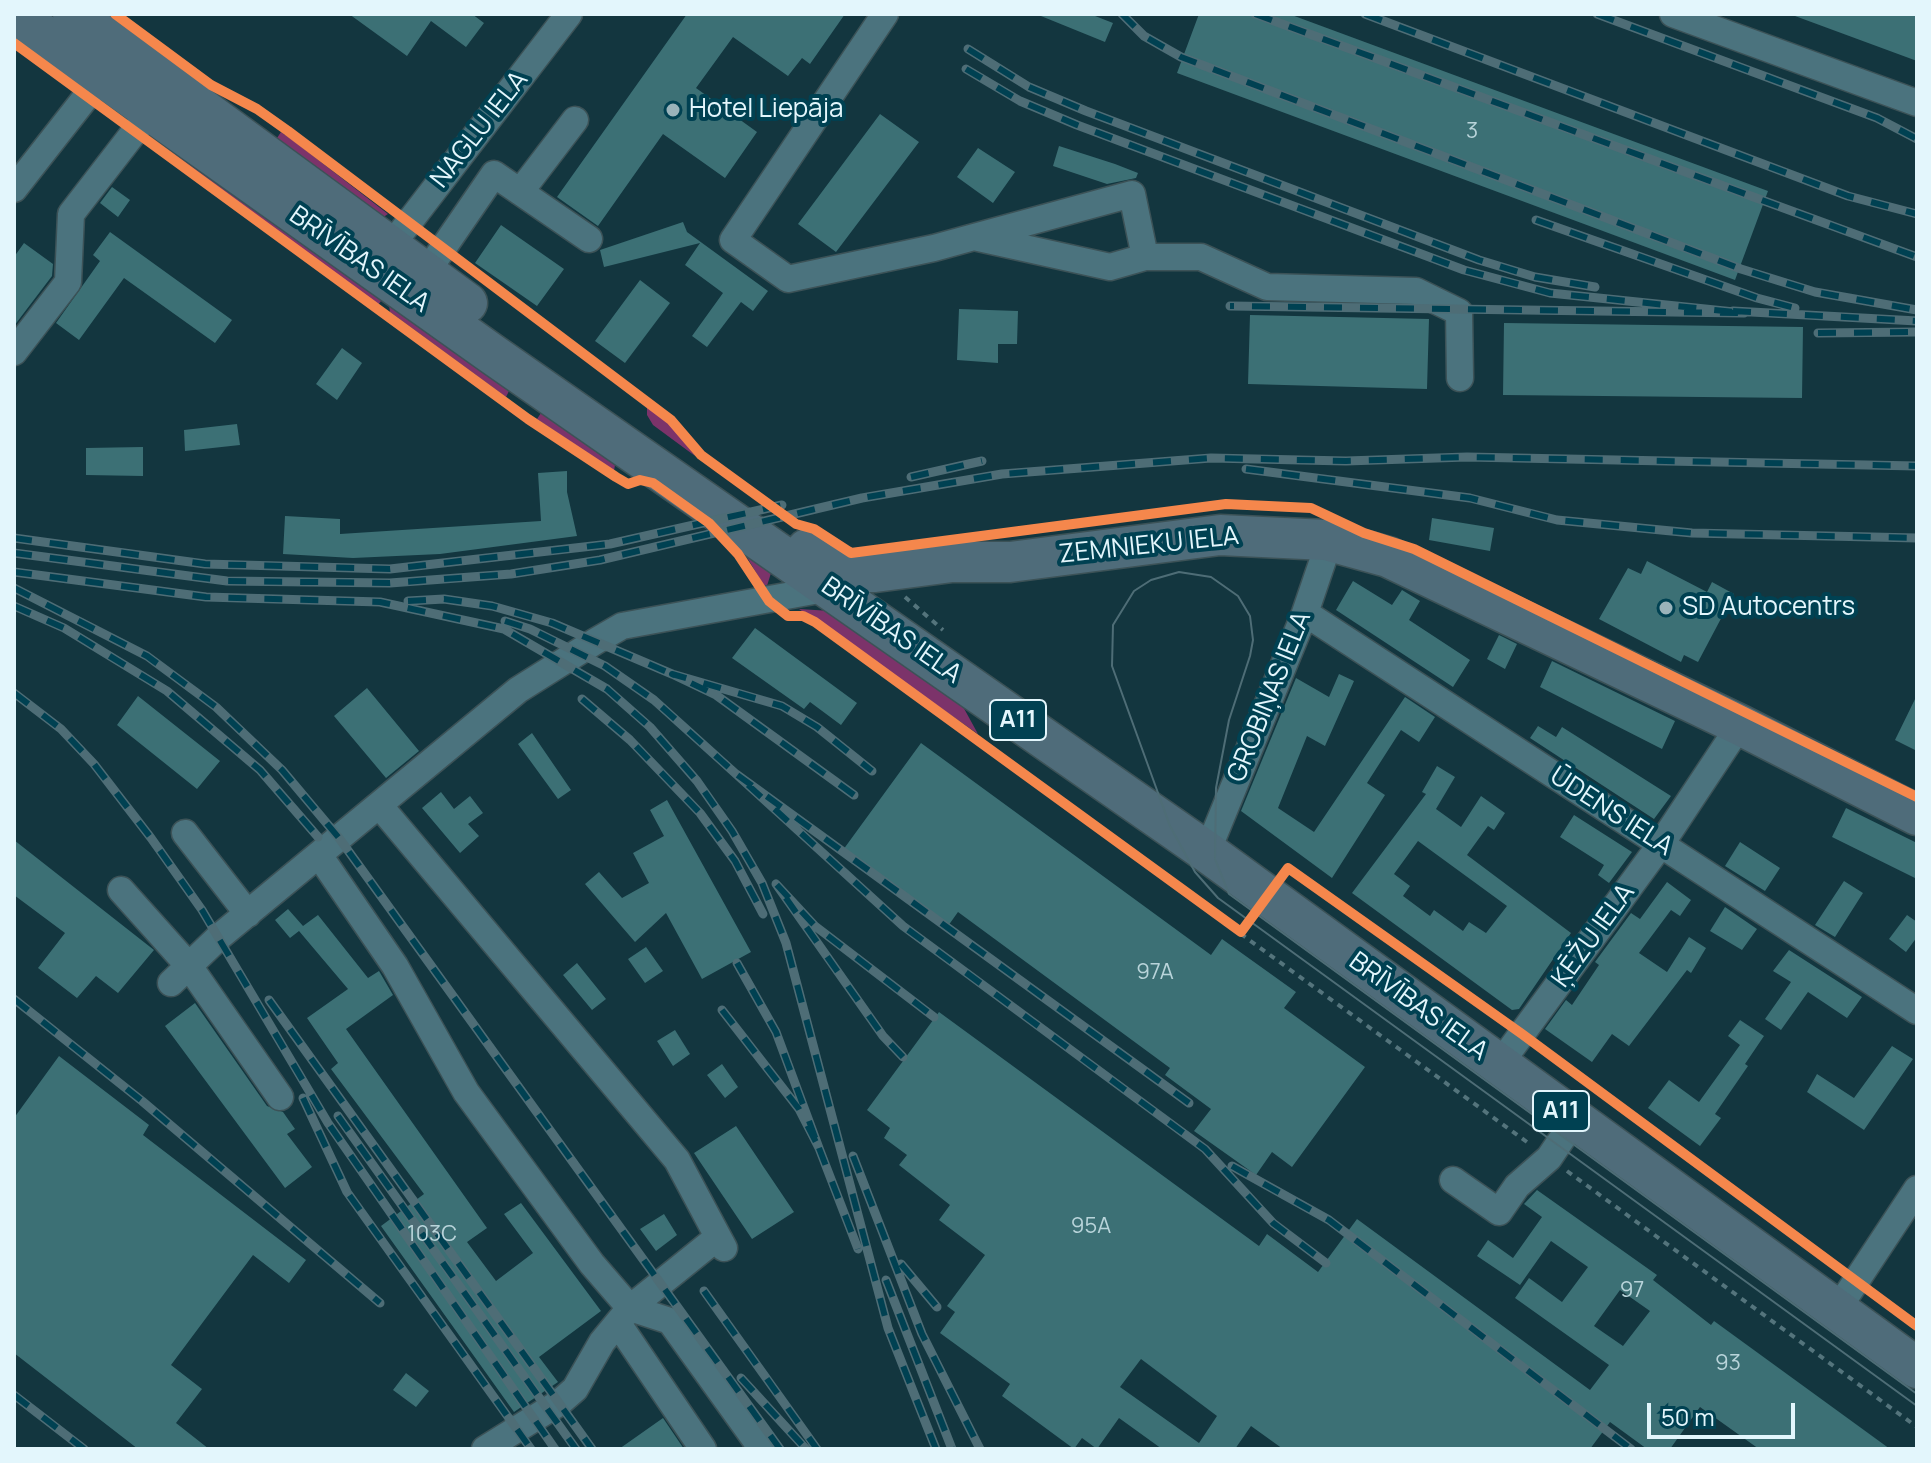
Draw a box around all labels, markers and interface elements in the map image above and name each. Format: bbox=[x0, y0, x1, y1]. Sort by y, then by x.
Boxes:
street label: NAGLU IELA bbox=[425, 65, 535, 195]
place label: Hotel Liepāja bbox=[689, 94, 843, 126]
marker: Hotel Liepāja bbox=[664, 101, 682, 119]
house number: 3 bbox=[1466, 119, 1478, 145]
street label: BRĪVĪBAS IELA bbox=[283, 200, 435, 320]
street label: ZEMNIEKU IELA bbox=[1057, 521, 1241, 571]
street label: BRĪVĪBAS IELA bbox=[815, 571, 967, 691]
place label: SD Autocentrs bbox=[1682, 592, 1855, 624]
marker: SD Autocentrs bbox=[1657, 599, 1675, 617]
street label: GROBIŅAS IELA bbox=[1222, 607, 1318, 787]
road number: A11 bbox=[990, 700, 1046, 740]
street label: ŪDENS IELA bbox=[1544, 761, 1678, 863]
street label: ĶĒŽU IELA bbox=[1546, 878, 1642, 994]
street label: BRĪVĪBAS IELA bbox=[1343, 946, 1493, 1068]
house number: 97A bbox=[1136, 960, 1174, 986]
road number: A11 bbox=[1533, 1091, 1589, 1131]
house number: 95A bbox=[1071, 1214, 1111, 1240]
house number: 103C bbox=[407, 1222, 457, 1248]
house number: 97 bbox=[1620, 1278, 1644, 1304]
house number: 93 bbox=[1715, 1351, 1741, 1377]
scale bar bbox=[1651, 1387, 1799, 1437]
text: 50 m bbox=[1661, 1400, 1715, 1433]

